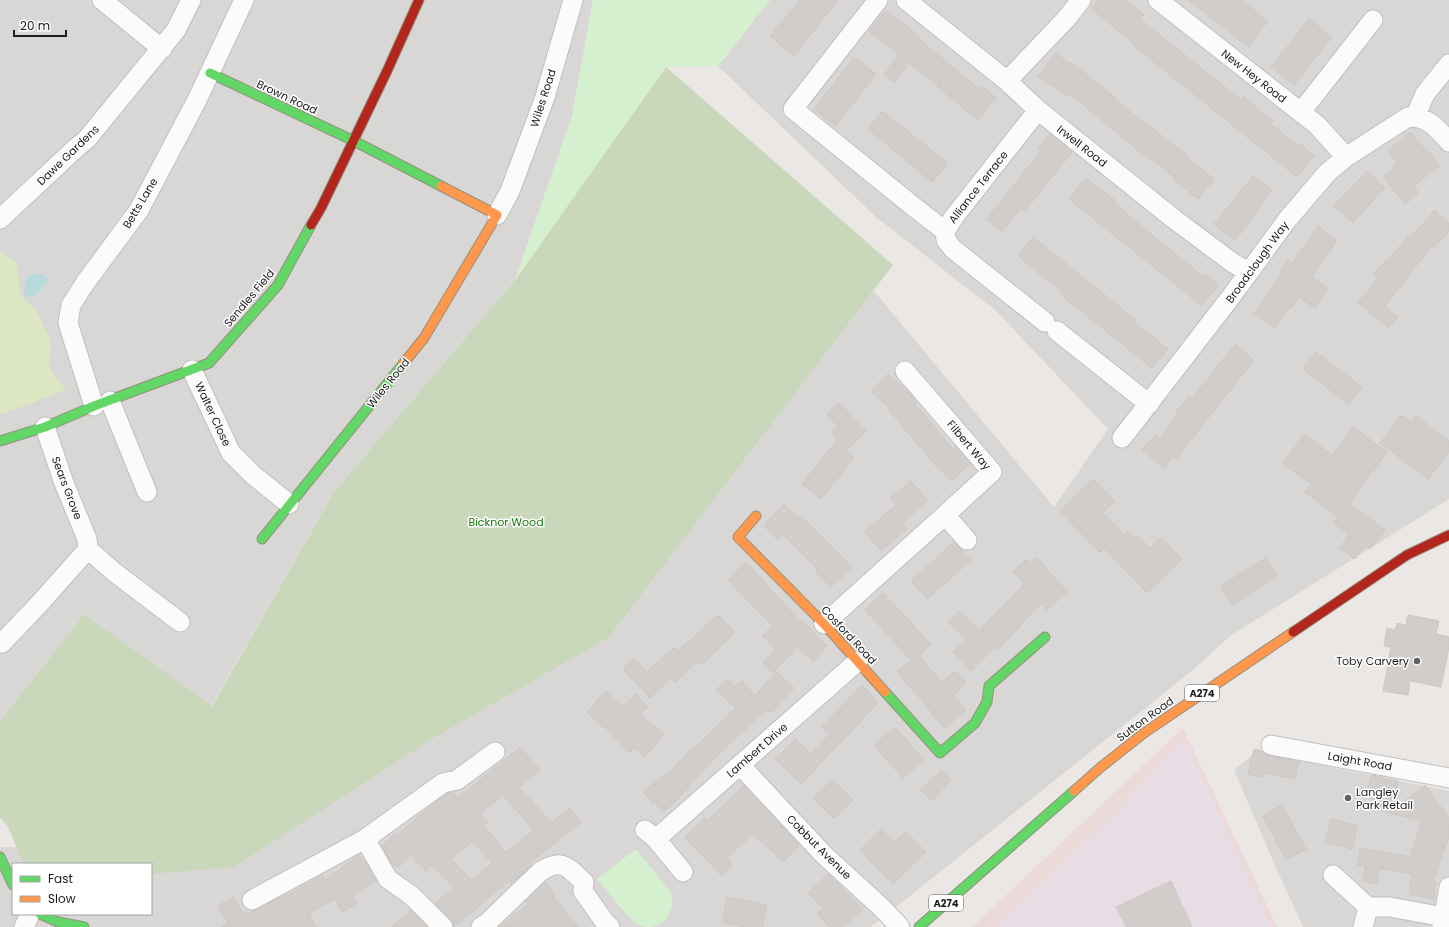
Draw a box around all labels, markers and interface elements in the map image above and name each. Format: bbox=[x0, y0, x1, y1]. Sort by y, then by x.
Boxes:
scale bar bbox=[14, 12, 66, 38]
text: 20 m bbox=[20, 17, 50, 34]
street label: New Hey Road bbox=[1218, 45, 1290, 107]
street label: Wiles Road bbox=[526, 67, 560, 129]
street label: Brown Road bbox=[254, 76, 320, 118]
street label: Dawe Gardens bbox=[33, 121, 103, 189]
street label: Irwell Road bbox=[1054, 121, 1110, 171]
street label: Alliance Terrace bbox=[944, 147, 1012, 227]
street label: Betts Lane bbox=[119, 175, 161, 231]
street label: Broadclough Way bbox=[1222, 217, 1293, 306]
street label: Sendles Field bbox=[220, 266, 278, 330]
street label: Wiles Road bbox=[363, 355, 413, 411]
street label: Walter Close bbox=[191, 379, 235, 449]
street label: Filbert Way bbox=[943, 417, 995, 474]
street label: Sears Grove bbox=[48, 454, 86, 522]
park label: Bicknor Wood bbox=[468, 514, 544, 530]
street label: Cosford Road bbox=[818, 602, 880, 668]
place label: Toby Carvery bbox=[1336, 653, 1410, 669]
marker: Toby Carvery bbox=[1412, 656, 1422, 666]
road number: A274 bbox=[1185, 685, 1219, 701]
street label: Sutton Road bbox=[1113, 693, 1177, 745]
street label: Lambert Drive bbox=[723, 719, 791, 781]
street label: Laight Road bbox=[1327, 747, 1393, 775]
place label: Langley Park Retail bbox=[1356, 784, 1413, 813]
marker: Langley Park Retail bbox=[1343, 793, 1353, 803]
street label: Cobbut Avenue bbox=[783, 811, 855, 883]
legend bbox=[12, 863, 152, 915]
text: Fast bbox=[48, 870, 73, 887]
text: Slow bbox=[48, 890, 76, 907]
road number: A274 bbox=[929, 895, 963, 911]

